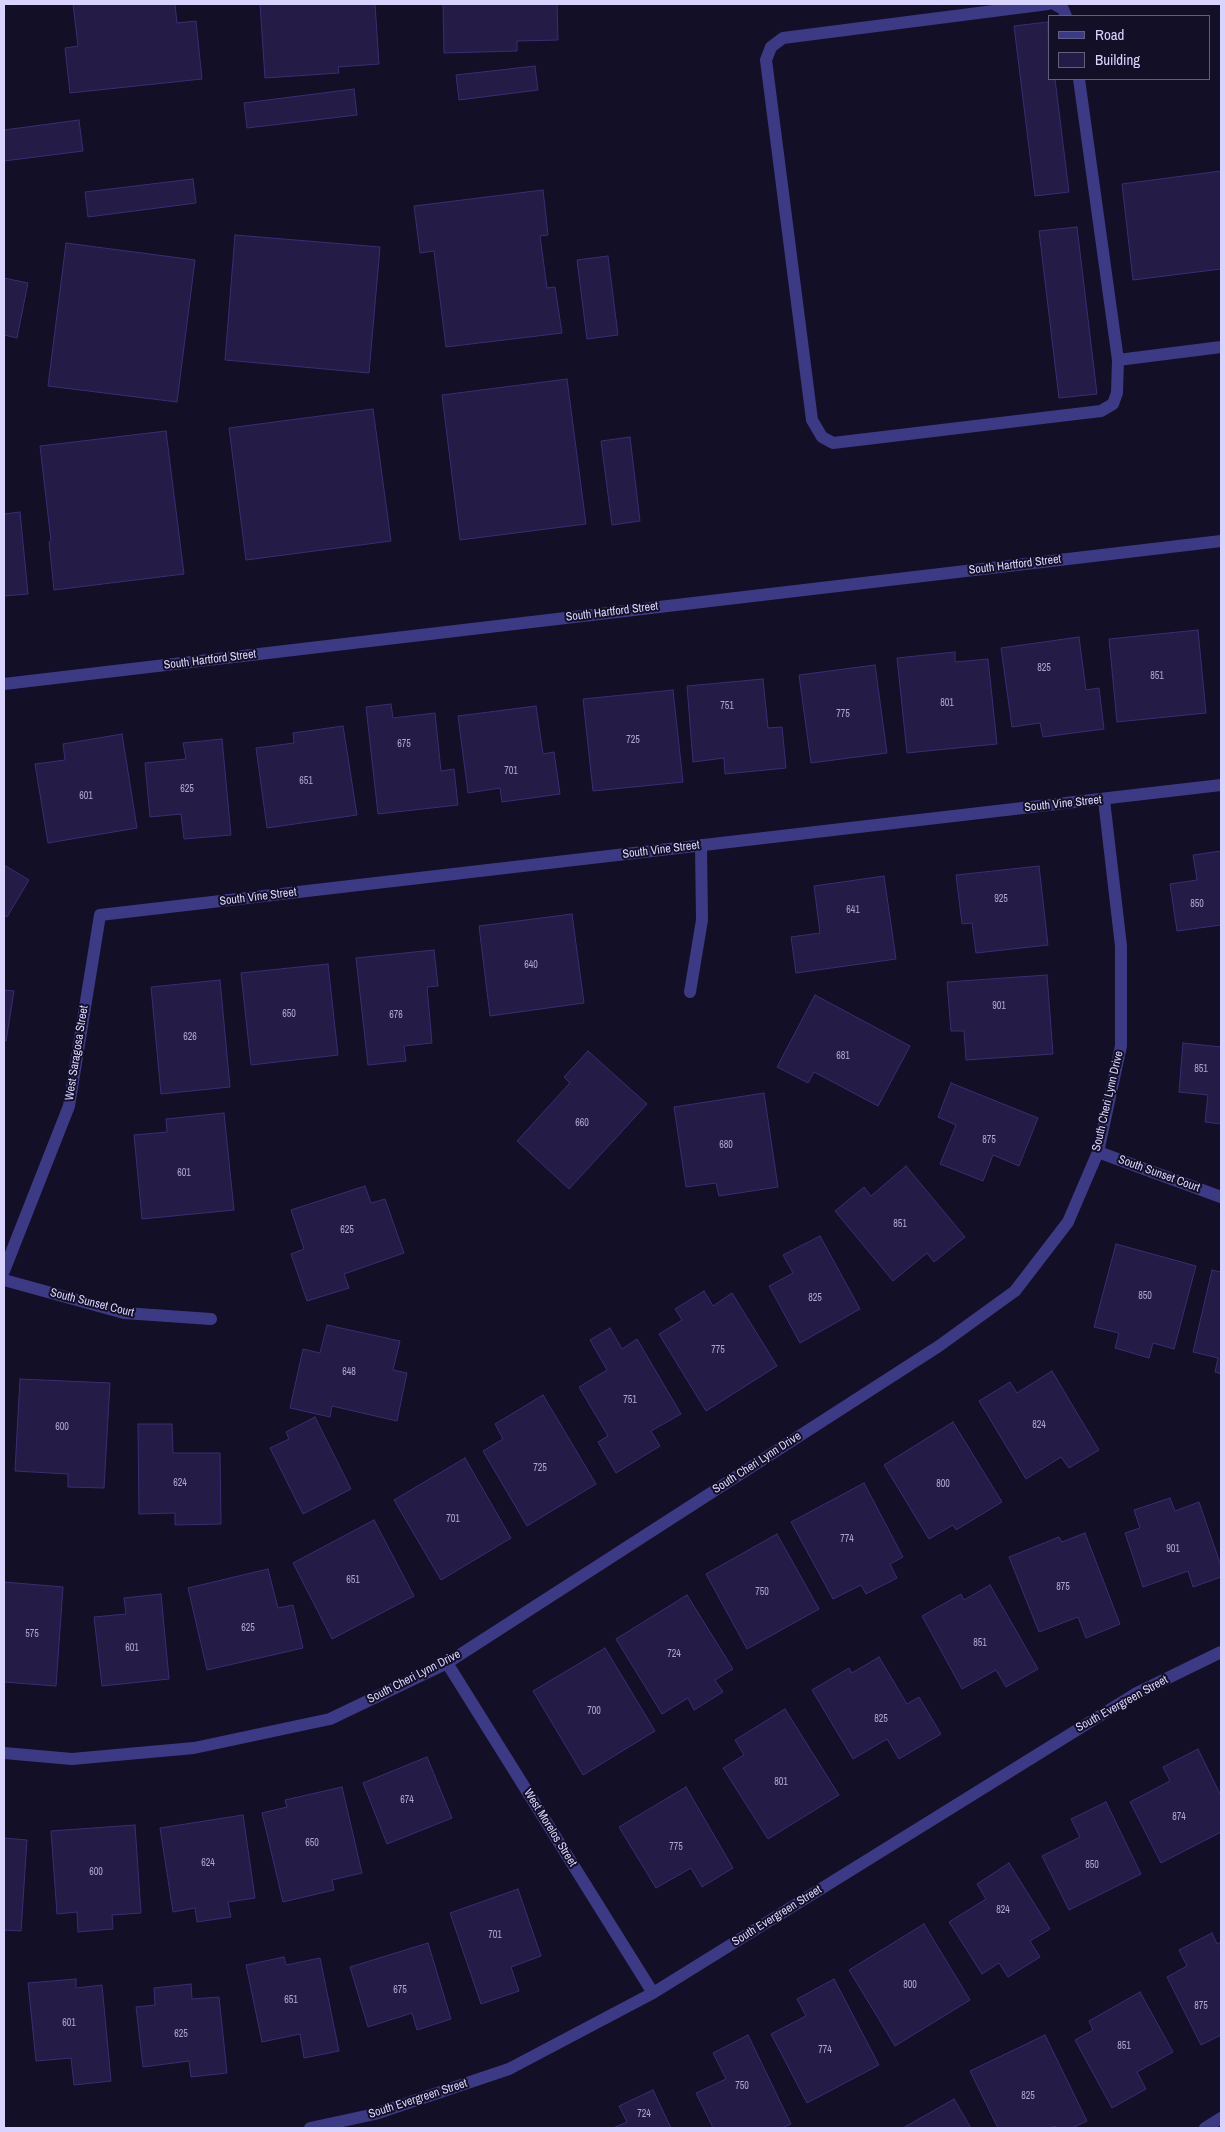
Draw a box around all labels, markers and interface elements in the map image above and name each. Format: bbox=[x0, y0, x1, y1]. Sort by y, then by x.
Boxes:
legend bbox=[1048, 15, 1210, 80]
text: Road bbox=[1095, 24, 1124, 45]
text: Building bbox=[1095, 49, 1140, 70]
street label: South Hartford Street bbox=[968, 552, 1062, 578]
street label: South Hartford Street bbox=[565, 599, 659, 625]
street label: South Hartford Street bbox=[163, 647, 257, 673]
house number: 825 bbox=[1037, 662, 1051, 674]
house number: 851 bbox=[1150, 670, 1164, 682]
house number: 801 bbox=[940, 697, 954, 709]
house number: 751 bbox=[720, 700, 734, 712]
house number: 775 bbox=[836, 708, 850, 720]
house number: 725 bbox=[626, 734, 640, 746]
house number: 675 bbox=[397, 738, 411, 750]
house number: 701 bbox=[504, 765, 518, 777]
house number: 651 bbox=[299, 775, 313, 787]
house number: 625 bbox=[180, 783, 194, 795]
house number: 601 bbox=[79, 790, 93, 802]
street label: South Vine Street bbox=[1024, 793, 1102, 815]
street label: South Vine Street bbox=[622, 838, 700, 862]
street label: South Vine Street bbox=[219, 885, 297, 909]
house number: 925 bbox=[994, 893, 1008, 905]
house number: 850 bbox=[1190, 898, 1204, 910]
house number: 641 bbox=[846, 904, 860, 916]
house number: 640 bbox=[524, 959, 538, 971]
house number: 901 bbox=[992, 1000, 1006, 1012]
street label: West Saragosa Street bbox=[62, 1004, 92, 1102]
house number: 650 bbox=[282, 1008, 296, 1020]
house number: 676 bbox=[389, 1009, 403, 1021]
house number: 626 bbox=[183, 1031, 197, 1043]
street label: South Cheri Lynn Drive bbox=[1089, 1049, 1127, 1153]
house number: 681 bbox=[836, 1050, 850, 1062]
house number: 851 bbox=[1194, 1063, 1208, 1075]
house number: 660 bbox=[575, 1117, 589, 1129]
house number: 875 bbox=[982, 1134, 996, 1146]
house number: 680 bbox=[719, 1139, 733, 1151]
street label: South Sunset Court bbox=[1116, 1153, 1202, 1195]
house number: 601 bbox=[177, 1167, 191, 1179]
house number: 851 bbox=[893, 1218, 907, 1230]
house number: 625 bbox=[340, 1224, 354, 1236]
street label: South Sunset Court bbox=[49, 1286, 135, 1320]
house number: 850 bbox=[1138, 1290, 1152, 1302]
house number: 825 bbox=[808, 1292, 822, 1304]
house number: 775 bbox=[711, 1344, 725, 1356]
house number: 648 bbox=[342, 1366, 356, 1378]
house number: 751 bbox=[623, 1394, 637, 1406]
house number: 824 bbox=[1032, 1419, 1046, 1431]
house number: 600 bbox=[55, 1421, 69, 1433]
street label: South Cheri Lynn Drive bbox=[710, 1429, 804, 1497]
house number: 725 bbox=[533, 1462, 547, 1474]
house number: 624 bbox=[173, 1477, 187, 1489]
house number: 800 bbox=[936, 1478, 950, 1490]
house number: 701 bbox=[446, 1513, 460, 1525]
house number: 774 bbox=[840, 1533, 854, 1545]
house number: 901 bbox=[1166, 1543, 1180, 1555]
house number: 651 bbox=[346, 1574, 360, 1586]
house number: 875 bbox=[1056, 1581, 1070, 1593]
house number: 750 bbox=[755, 1586, 769, 1598]
house number: 625 bbox=[241, 1622, 255, 1634]
house number: 575 bbox=[25, 1628, 39, 1640]
house number: 851 bbox=[973, 1637, 987, 1649]
house number: 601 bbox=[125, 1642, 139, 1654]
street label: South Cheri Lynn Drive bbox=[365, 1647, 463, 1707]
house number: 724 bbox=[667, 1648, 681, 1660]
street label: South Evergreen Street bbox=[1074, 1673, 1170, 1735]
house number: 700 bbox=[587, 1705, 601, 1717]
house number: 825 bbox=[874, 1713, 888, 1725]
house number: 801 bbox=[774, 1776, 788, 1788]
street label: West Morelos Street bbox=[520, 1786, 580, 1870]
house number: 674 bbox=[400, 1794, 414, 1806]
house number: 874 bbox=[1172, 1811, 1186, 1823]
house number: 650 bbox=[305, 1837, 319, 1849]
house number: 775 bbox=[669, 1841, 683, 1853]
house number: 624 bbox=[201, 1857, 215, 1869]
house number: 850 bbox=[1085, 1859, 1099, 1871]
house number: 600 bbox=[89, 1866, 103, 1878]
street label: South Evergreen Street bbox=[730, 1883, 824, 1949]
house number: 824 bbox=[996, 1904, 1010, 1916]
house number: 701 bbox=[488, 1929, 502, 1941]
house number: 800 bbox=[903, 1979, 917, 1991]
house number: 675 bbox=[393, 1984, 407, 1996]
house number: 651 bbox=[284, 1994, 298, 2006]
house number: 875 bbox=[1194, 2000, 1208, 2012]
house number: 601 bbox=[62, 2017, 76, 2029]
house number: 625 bbox=[174, 2028, 188, 2040]
house number: 851 bbox=[1117, 2040, 1131, 2052]
house number: 774 bbox=[818, 2044, 832, 2056]
street label: South Evergreen Street bbox=[367, 2076, 469, 2122]
house number: 750 bbox=[735, 2080, 749, 2092]
house number: 825 bbox=[1021, 2090, 1035, 2102]
house number: 724 bbox=[637, 2108, 651, 2120]

